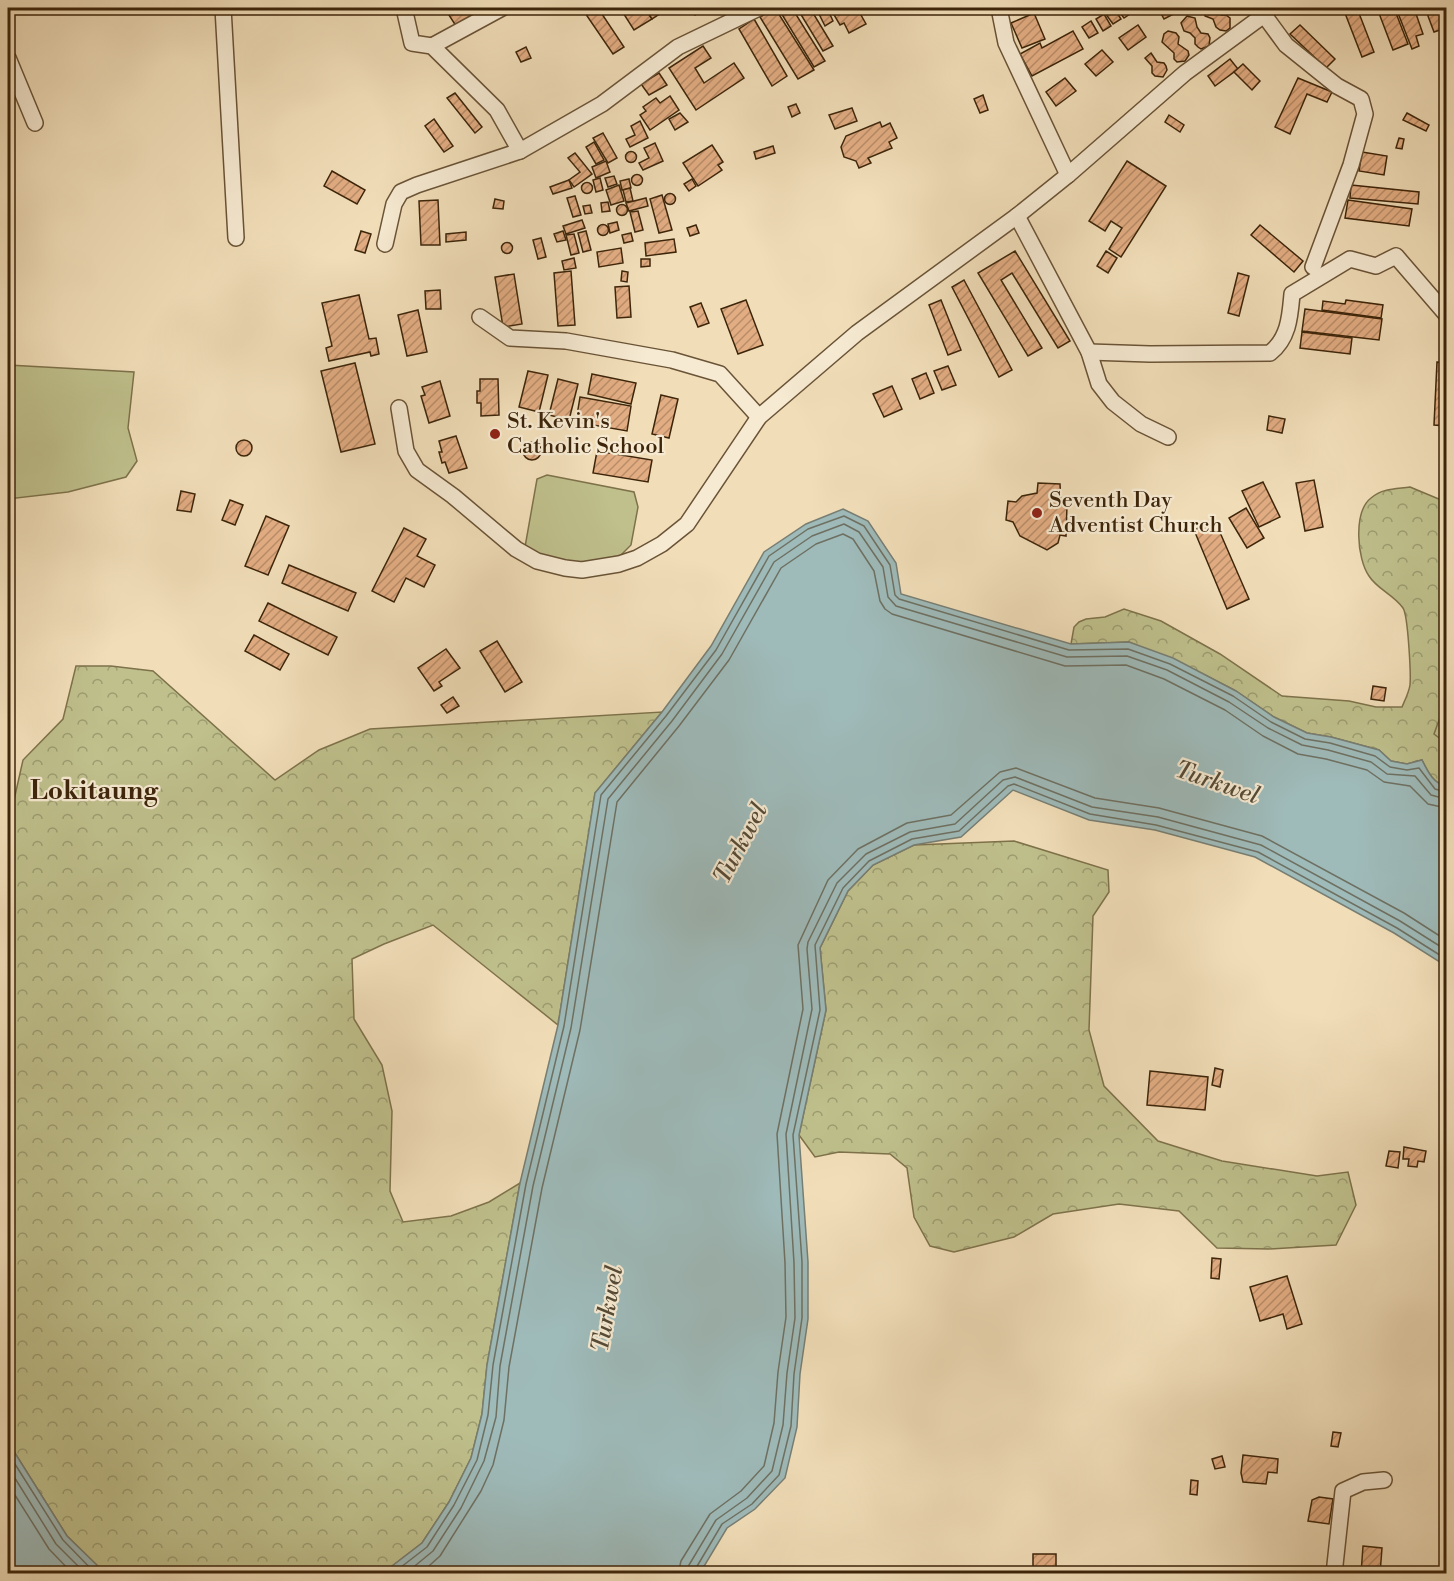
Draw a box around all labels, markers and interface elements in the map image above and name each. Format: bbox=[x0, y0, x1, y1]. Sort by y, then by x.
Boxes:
place label: St. Kevin's Catholic School bbox=[507, 408, 665, 460]
marker: St. Kevin's Catholic School bbox=[488, 427, 502, 441]
place label: Seventh Day Adventist Church bbox=[1048, 487, 1223, 539]
marker: Seventh Day Adventist Church bbox=[1030, 506, 1044, 520]
water label: Turkwel bbox=[1171, 755, 1263, 811]
district label: Lokitaung bbox=[30, 775, 159, 807]
water label: Turkwel bbox=[707, 798, 775, 890]
water label: Turkwel bbox=[586, 1263, 630, 1355]

